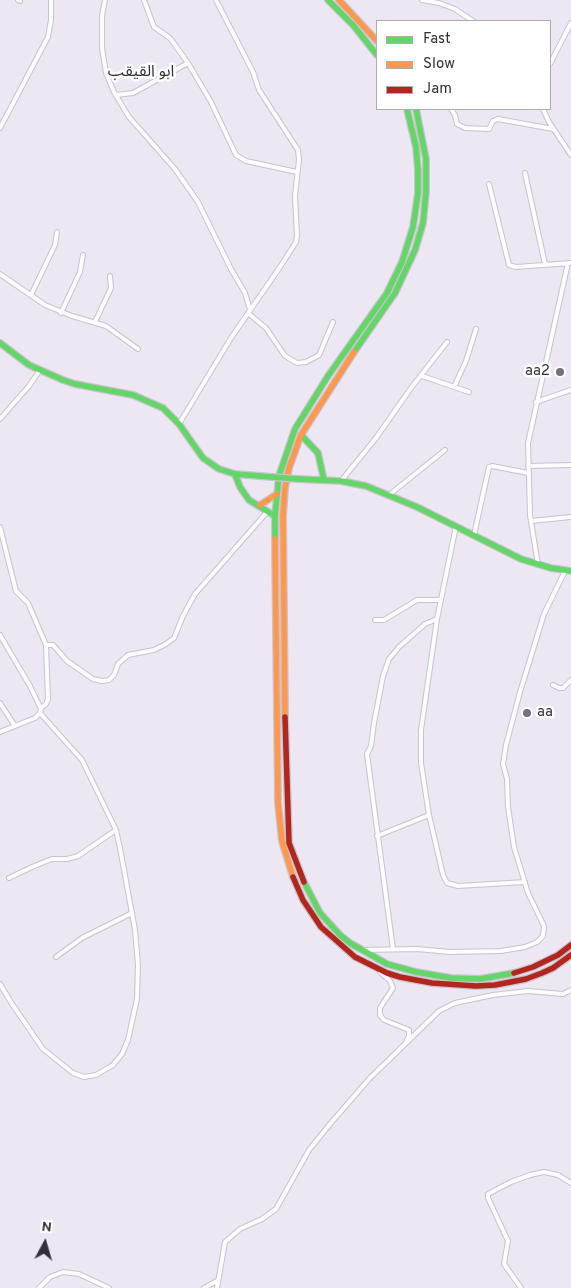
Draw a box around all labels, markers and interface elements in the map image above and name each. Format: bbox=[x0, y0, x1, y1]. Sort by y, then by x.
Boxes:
legend bbox=[376, 20, 551, 110]
text: Fast bbox=[423, 30, 451, 49]
text: Slow bbox=[423, 55, 455, 74]
district label: ابو القيقب bbox=[108, 63, 174, 83]
text: Jam bbox=[423, 80, 452, 99]
place label: aa2 bbox=[525, 363, 550, 381]
marker: aa2 bbox=[554, 366, 566, 378]
place label: aa bbox=[537, 704, 553, 722]
marker: aa bbox=[521, 707, 533, 719]
north arrow bbox=[20, 1218, 70, 1268]
text: N bbox=[41, 1219, 53, 1237]

